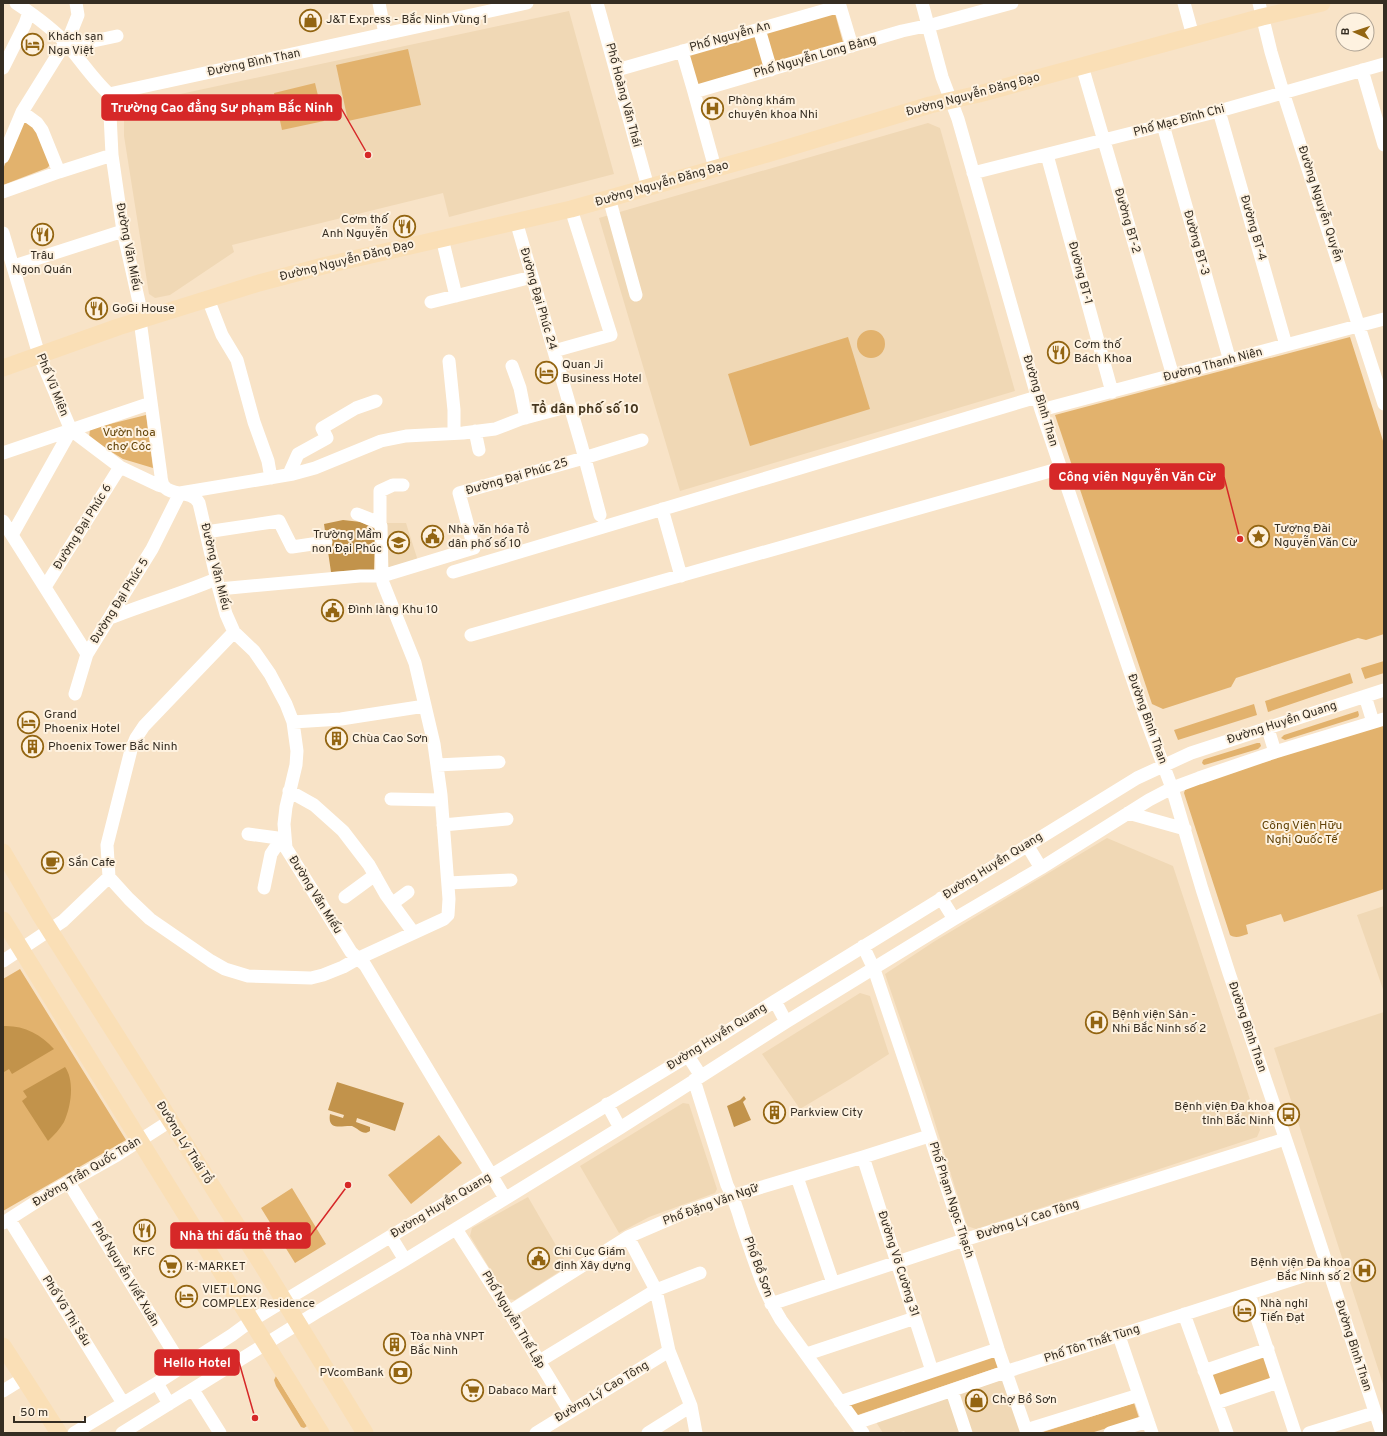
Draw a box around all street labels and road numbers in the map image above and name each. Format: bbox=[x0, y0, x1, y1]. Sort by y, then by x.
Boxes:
street label: Phố Nguyễn An bbox=[688, 18, 772, 56]
street label: Phố Nguyễn Long Bảng bbox=[752, 32, 878, 82]
street label: Phố Hoàng Văn Thái bbox=[601, 41, 645, 149]
street label: Đường Bình Than bbox=[206, 45, 302, 81]
street label: Đường Nguyễn Đăng Đạo bbox=[904, 69, 1042, 121]
street label: Phố Mạc Đĩnh Chi bbox=[1132, 101, 1226, 141]
street label: Đường Nguyễn Quyền bbox=[1294, 144, 1346, 264]
street label: Đường Nguyễn Đăng Đạo bbox=[594, 157, 731, 211]
street label: Đường BT-2 bbox=[1110, 187, 1144, 255]
street label: Đường BT-4 bbox=[1236, 193, 1270, 263]
street label: Đường Văn Miếu bbox=[112, 202, 144, 292]
street label: Đường BT-3 bbox=[1179, 209, 1213, 277]
street label: Đường Nguyễn Đăng Đạo bbox=[278, 236, 416, 285]
street label: Đường BT-1 bbox=[1064, 240, 1096, 306]
street label: Đường Đại Phúc 24 bbox=[516, 246, 560, 352]
street label: Đường Thanh Niên bbox=[1162, 344, 1264, 386]
street label: Phố Vũ Miên bbox=[32, 351, 72, 419]
street label: Đường Bình Than bbox=[1018, 353, 1062, 449]
street label: Đường Đại Phúc 25 bbox=[464, 455, 570, 499]
street label: Đường Đại Phúc 6 bbox=[50, 481, 116, 573]
street label: Đường Văn Miếu bbox=[196, 522, 234, 612]
street label: Đường Đại Phúc 5 bbox=[87, 555, 153, 647]
street label: Đường Bình Than bbox=[1123, 672, 1171, 766]
street label: Đường Huyền Quang bbox=[1225, 698, 1339, 748]
street label: Đường Huyền Quang bbox=[940, 829, 1046, 903]
street label: Đường Văn Miếu bbox=[285, 853, 345, 937]
street label: Đường Bình Than bbox=[1224, 980, 1270, 1074]
street label: Đường Huyền Quang bbox=[664, 1000, 770, 1074]
street label: Đường Lý Thái Tổ bbox=[152, 1099, 216, 1188]
street label: Đường Trần Quốc Toản bbox=[30, 1133, 144, 1211]
street label: Phố Phạm Ngọc Thạch bbox=[925, 1140, 977, 1260]
street label: Đường Huyền Quang bbox=[388, 1170, 494, 1242]
street label: Phố Đặng Văn Ngữ bbox=[661, 1180, 762, 1230]
street label: Đường Lý Cao Tông bbox=[975, 1196, 1081, 1244]
street label: Đường Võ Cường 31 bbox=[873, 1209, 923, 1319]
street label: Phố Nguyễn Viết Xuân bbox=[87, 1218, 163, 1330]
street label: Phố Bồ Sơn bbox=[740, 1235, 776, 1299]
street label: Phố Nguyễn Thế Lập bbox=[477, 1268, 549, 1372]
street label: Phố Võ Thị Sáu bbox=[38, 1273, 94, 1349]
street label: Đường Bình Than bbox=[1331, 1298, 1375, 1394]
street label: Phố Tôn Thất Tùng bbox=[1042, 1321, 1142, 1367]
street label: Đường Lý Cao Tông bbox=[552, 1358, 652, 1426]

